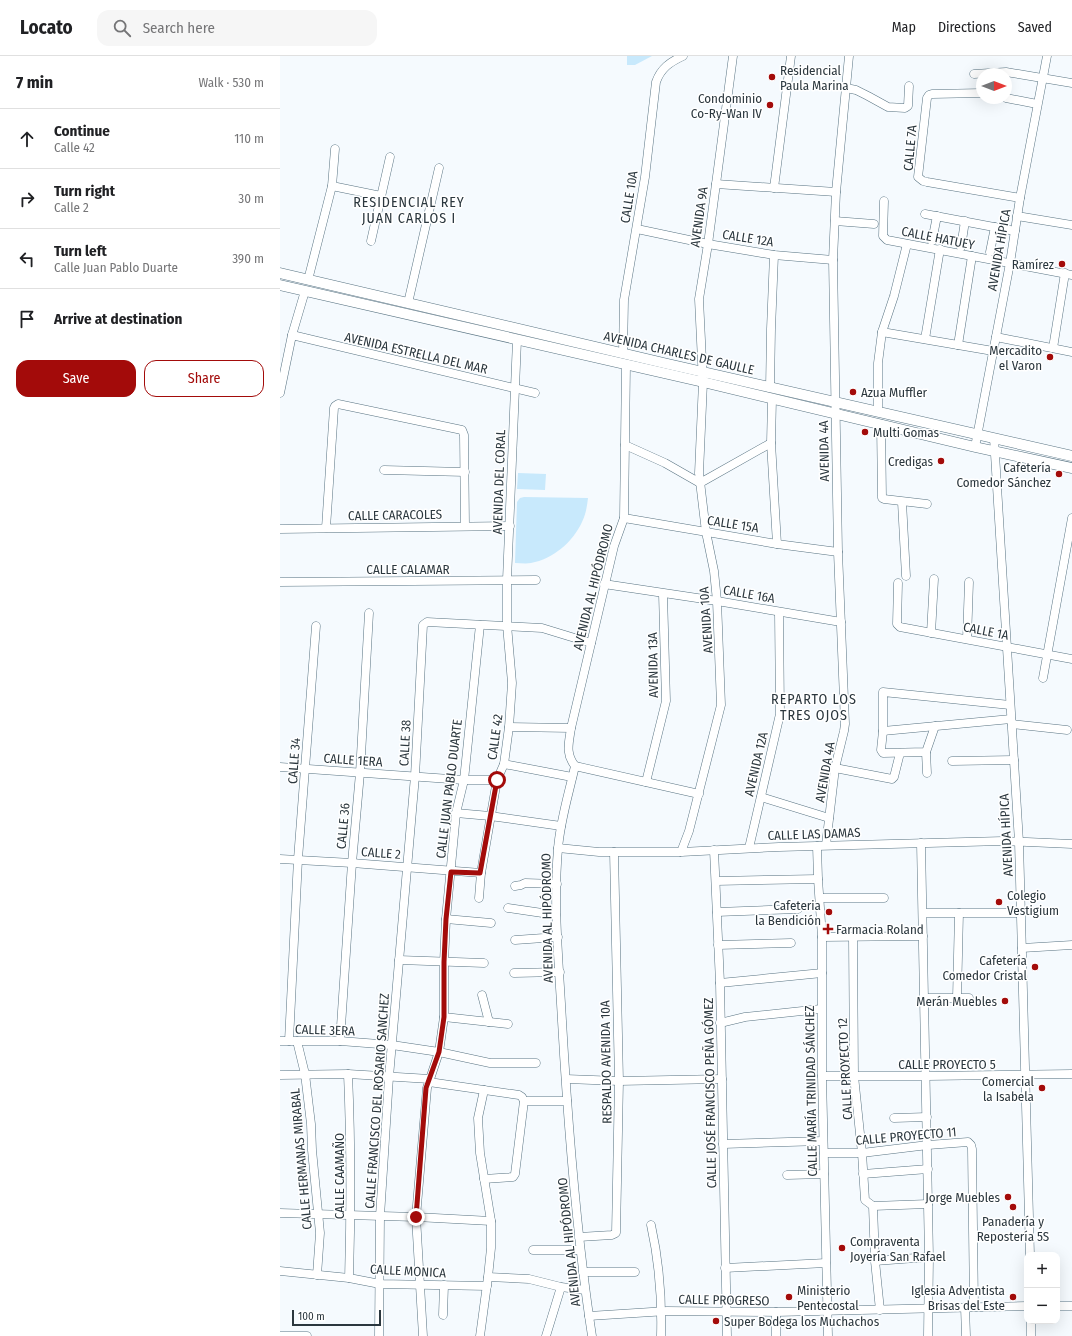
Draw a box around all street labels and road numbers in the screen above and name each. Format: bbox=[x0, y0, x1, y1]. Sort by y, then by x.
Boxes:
street label: CALLE 7A bbox=[901, 124, 919, 171]
street label: CALLE 10A bbox=[617, 170, 641, 224]
street label: AVENIDA 9A bbox=[687, 186, 711, 248]
street label: AVENIDA HÍPICA bbox=[984, 208, 1014, 292]
street label: CALLE HATUEY bbox=[900, 224, 976, 253]
street label: CALLE 12A bbox=[721, 227, 775, 249]
street label: AVENIDA CHARLES DE GAULLE bbox=[602, 328, 756, 378]
street label: AVENIDA ESTRELLA DEL MAR bbox=[343, 329, 489, 377]
street label: AVENIDA 4A bbox=[816, 420, 832, 482]
street label: AVENIDA DEL CORAL bbox=[490, 429, 508, 535]
street label: CALLE CARACOLES bbox=[348, 507, 442, 523]
street label: CALLE 15A bbox=[706, 513, 760, 535]
street label: AVENIDA AL HIPÓDROMO bbox=[570, 522, 616, 652]
street label: CALLE CALAMAR bbox=[366, 562, 450, 577]
street label: CALLE 16A bbox=[722, 582, 776, 606]
street label: AVENIDA 10A bbox=[696, 586, 716, 654]
street label: CALLE 1A bbox=[962, 619, 1010, 643]
street label: AVENIDA 13A bbox=[645, 632, 661, 698]
street label: CALLE 42 bbox=[484, 713, 506, 761]
street label: CALLE 38 bbox=[396, 719, 414, 767]
street label: CALLE JUAN PABLO DUARTE bbox=[433, 719, 465, 859]
street label: AVENIDA 12A bbox=[741, 730, 771, 798]
street label: CALLE 34 bbox=[285, 737, 303, 785]
street label: AVENIDA 4A bbox=[812, 740, 838, 803]
street label: CALLE 1ERA bbox=[323, 750, 383, 770]
street label: AVENIDA HÍPICA bbox=[996, 793, 1016, 877]
street label: CALLE 36 bbox=[334, 802, 352, 850]
street label: CALLE LAS DAMAS bbox=[767, 825, 861, 843]
street label: CALLE 2 bbox=[361, 844, 402, 862]
street label: AVENIDA AL HIPÓDROMO bbox=[538, 853, 556, 983]
street label: CALLE FRANCISCO DEL ROSARIO SANCHEZ bbox=[362, 993, 392, 1209]
street label: CALLE JOSÉ FRANCISCO PEÑA GÓMEZ bbox=[701, 998, 719, 1188]
street label: RESPALDO AVENIDA 10A bbox=[597, 1000, 615, 1124]
street label: CALLE MARÍA TRINIDAD SÁNCHEZ bbox=[802, 1005, 820, 1177]
street label: CALLE PROYECTO 12 bbox=[835, 1017, 855, 1120]
street label: CALLE 3ERA bbox=[295, 1021, 355, 1039]
street label: CALLE PROYECTO 5 bbox=[898, 1057, 996, 1072]
street label: CALLE HERMANAS MIRABAL bbox=[287, 1088, 315, 1230]
street label: CALLE PROYECTO 11 bbox=[855, 1124, 957, 1148]
street label: CALLE CAAMAÑO bbox=[332, 1133, 347, 1219]
street label: AVENIDA AL HIPÓDROMO bbox=[555, 1177, 583, 1307]
street label: CALLE MONICA bbox=[370, 1262, 447, 1280]
street label: CALLE PROGRESO bbox=[678, 1292, 770, 1308]

